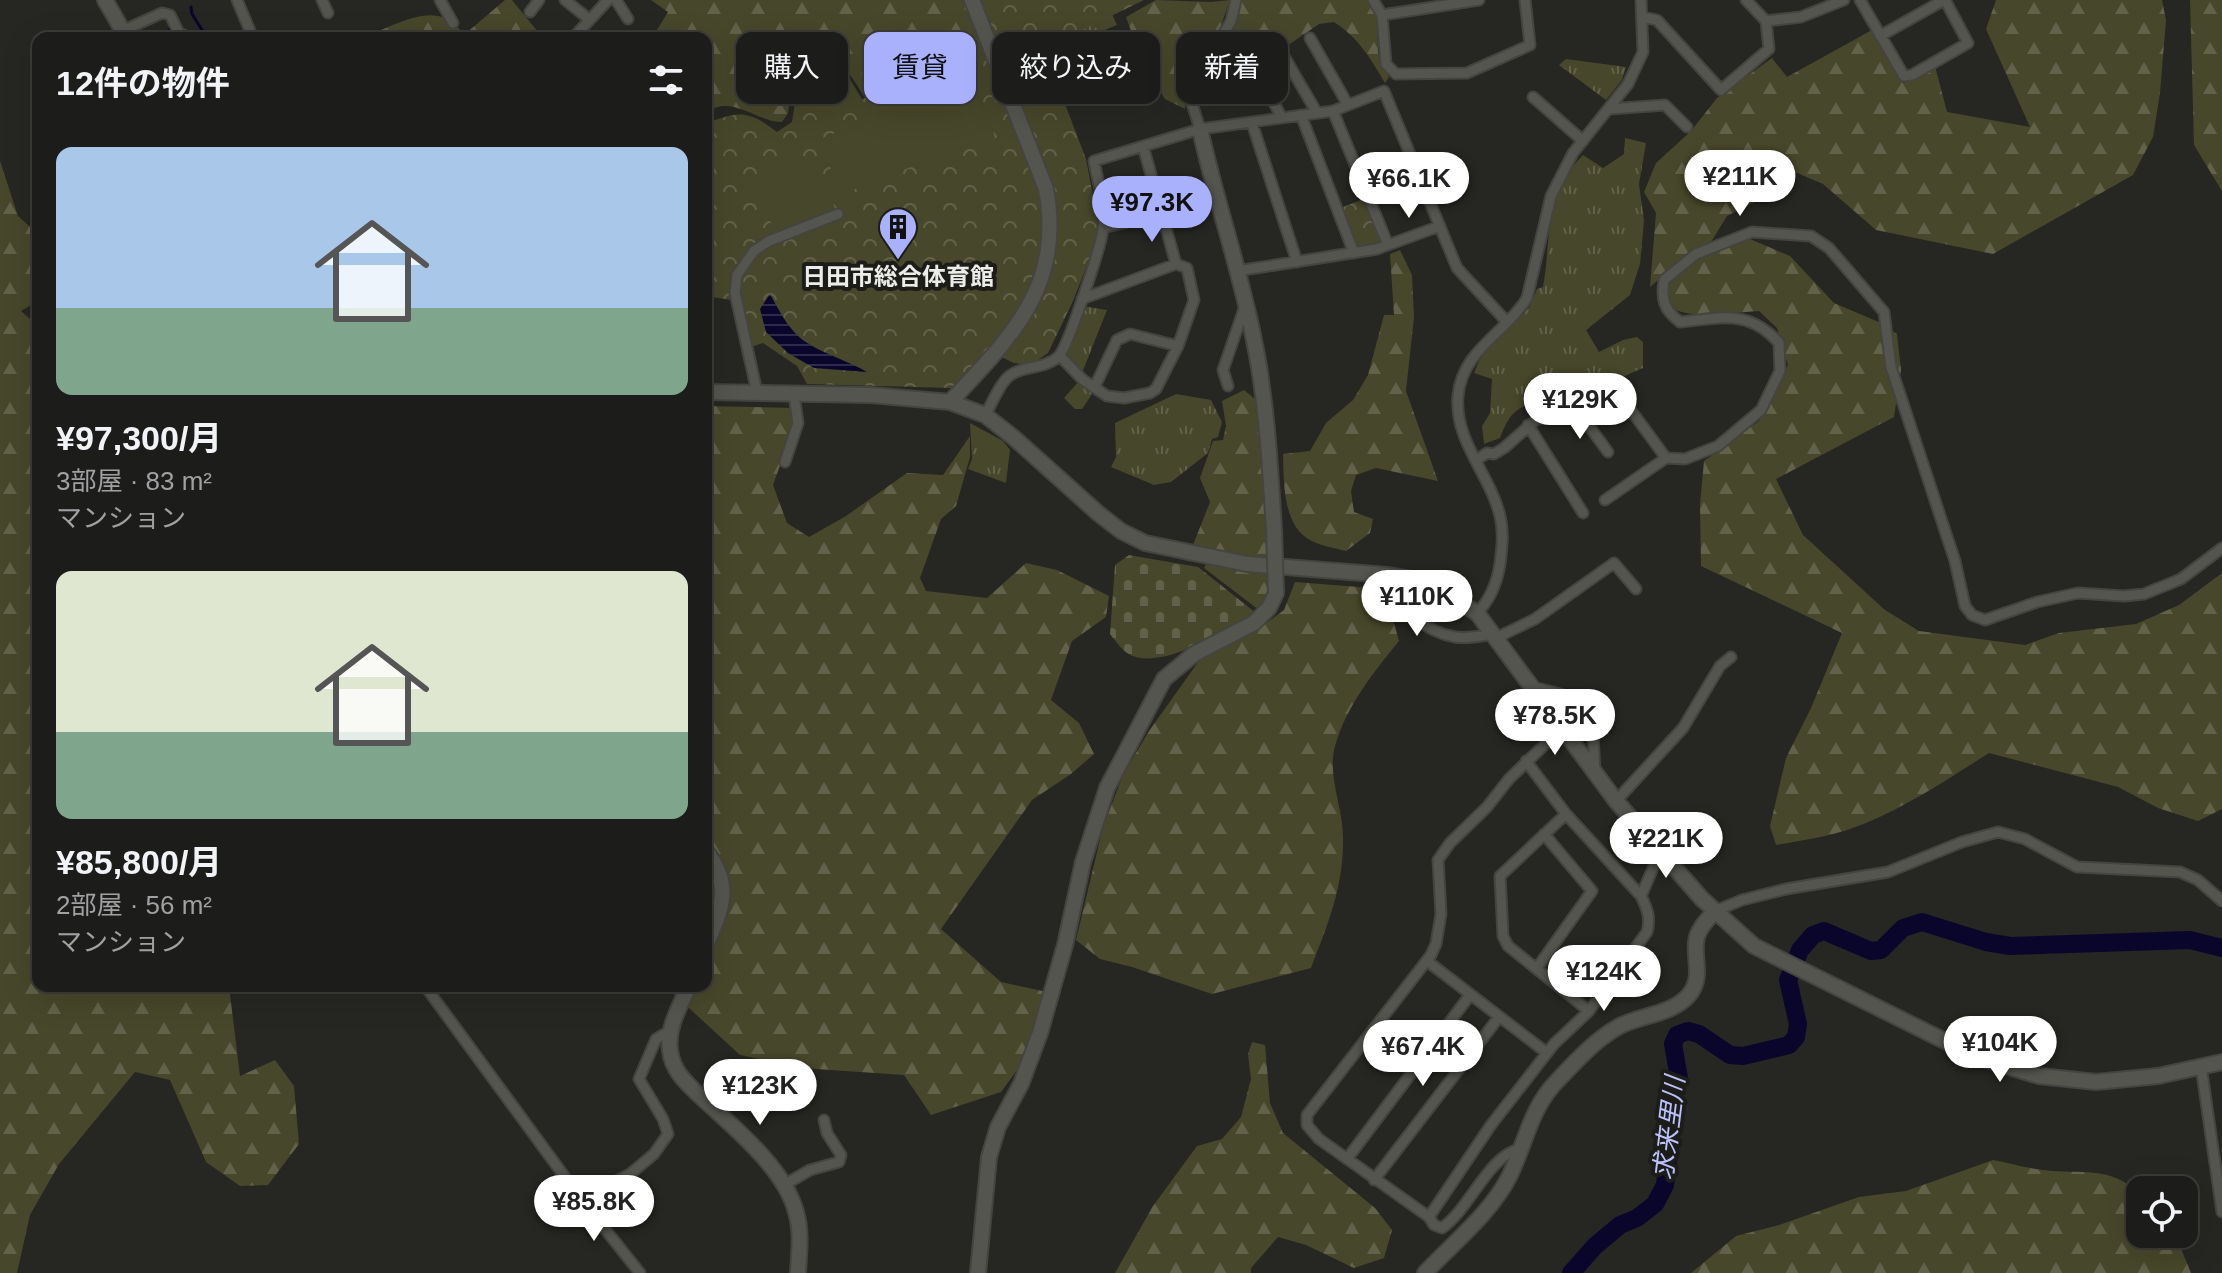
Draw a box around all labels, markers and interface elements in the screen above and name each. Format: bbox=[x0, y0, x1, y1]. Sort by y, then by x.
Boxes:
chip: 購入 bbox=[736, 32, 848, 104]
chip: 賃貸 bbox=[864, 32, 976, 104]
chip: 絞り込み bbox=[992, 32, 1160, 104]
chip: 新着 bbox=[1176, 32, 1288, 104]
icon: filters bbox=[644, 58, 688, 102]
text: 12件の物件 bbox=[56, 64, 230, 102]
pin: ¥211K bbox=[1684, 150, 1796, 218]
pin: ¥66.1K bbox=[1344, 152, 1474, 220]
text: ¥211K bbox=[1702, 161, 1778, 191]
text: ¥66.1K bbox=[1367, 163, 1451, 193]
pin: ¥97.3K bbox=[1087, 176, 1217, 244]
text: ¥97.3K bbox=[1110, 187, 1194, 217]
icon: home bbox=[300, 199, 444, 343]
building icon: 日田市総合体育館 bbox=[877, 206, 919, 261]
place label: 日田市総合体育館 bbox=[802, 263, 994, 290]
pin: ¥129K bbox=[1524, 373, 1636, 441]
text: ¥129K bbox=[1542, 384, 1618, 414]
text: ¥97,300/月 bbox=[56, 419, 222, 457]
text: 3部屋 · 83 m² bbox=[56, 466, 212, 496]
text: マンション bbox=[56, 503, 186, 533]
pin: ¥110K bbox=[1361, 570, 1473, 638]
text: ¥110K bbox=[1379, 581, 1455, 611]
icon: home bbox=[300, 623, 444, 767]
pin: ¥78.5K bbox=[1490, 689, 1620, 757]
text: ¥78.5K bbox=[1513, 700, 1597, 730]
pin: ¥221K bbox=[1610, 812, 1722, 880]
text: ¥221K bbox=[1628, 823, 1704, 853]
text: ¥85,800/月 bbox=[56, 843, 222, 881]
text: 2部屋 · 56 m² bbox=[56, 890, 212, 920]
text: マンション bbox=[56, 927, 186, 957]
pin: ¥124K bbox=[1548, 945, 1660, 1013]
text: ¥124K bbox=[1566, 956, 1642, 986]
pin: ¥104K bbox=[1944, 1016, 2056, 1084]
pin: ¥67.4K bbox=[1358, 1020, 1488, 1088]
text: ¥104K bbox=[1962, 1027, 2038, 1057]
text: ¥67.4K bbox=[1381, 1031, 1465, 1061]
pin: ¥123K bbox=[704, 1059, 816, 1127]
text: ¥123K bbox=[722, 1070, 798, 1100]
water label: 求来里川 bbox=[1648, 1072, 1691, 1181]
pin: ¥85.8K bbox=[529, 1175, 659, 1243]
map controls bbox=[2126, 1176, 2198, 1248]
button: locate bbox=[2126, 1176, 2198, 1248]
text: ¥85.8K bbox=[552, 1186, 636, 1216]

